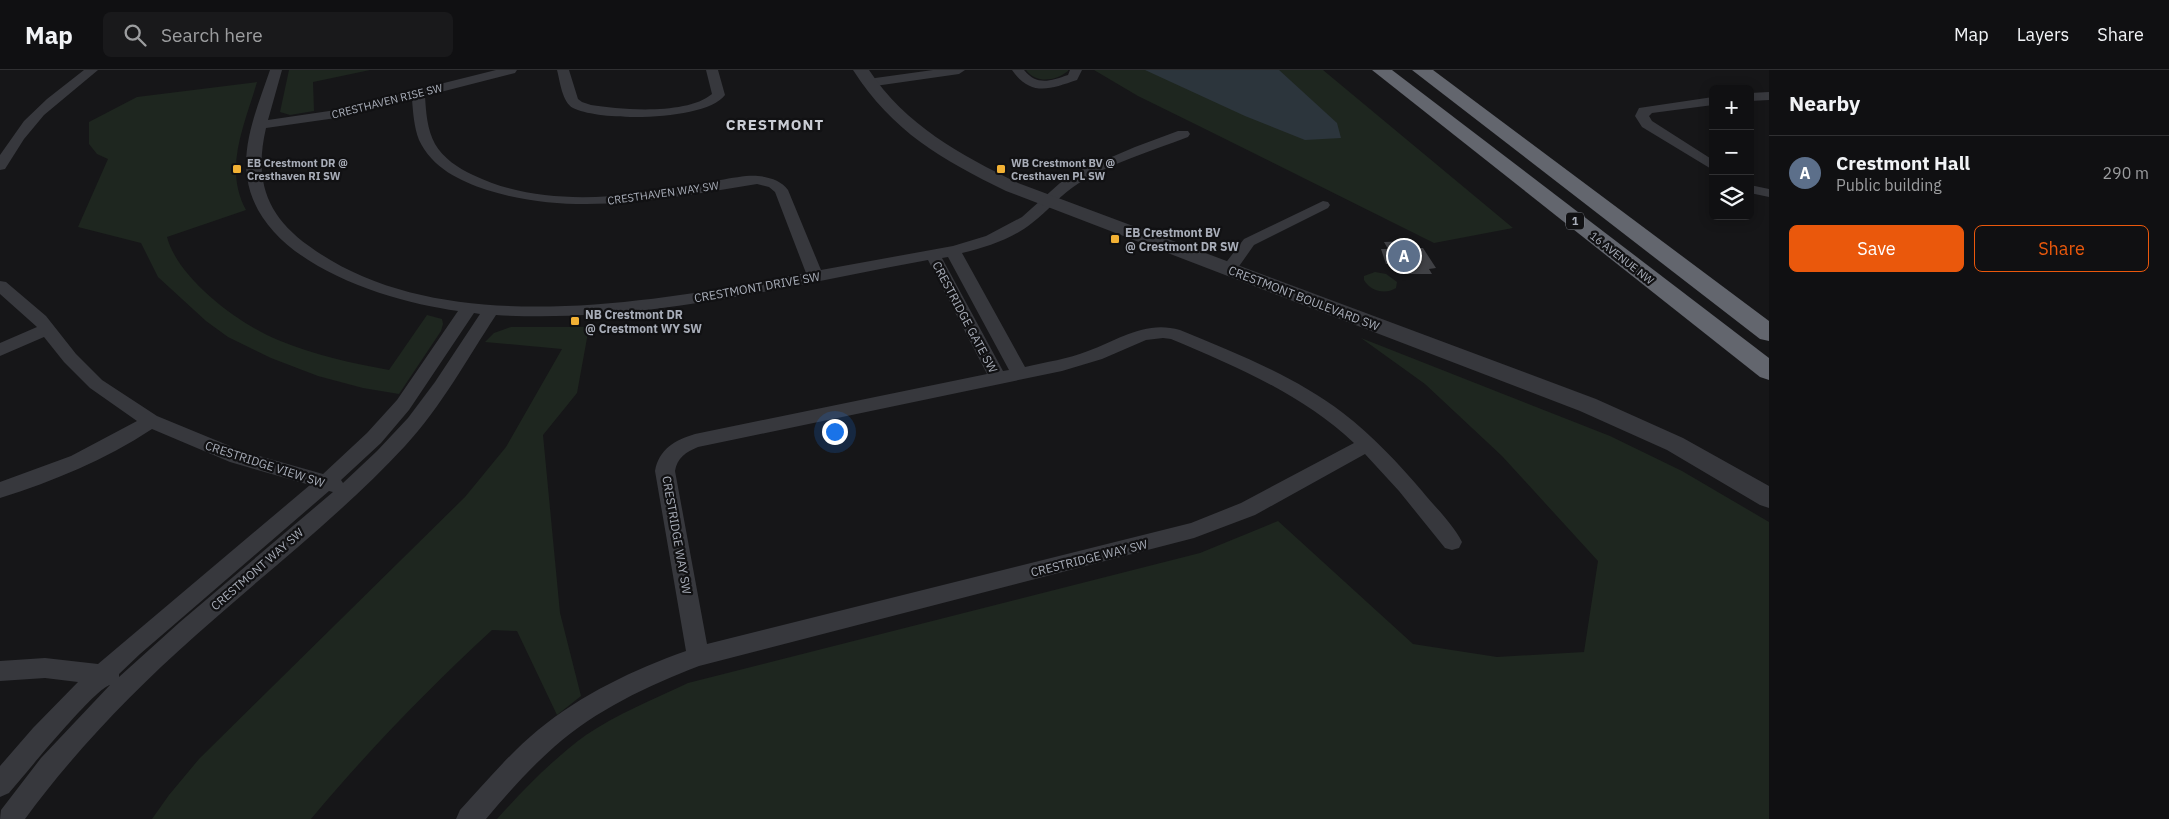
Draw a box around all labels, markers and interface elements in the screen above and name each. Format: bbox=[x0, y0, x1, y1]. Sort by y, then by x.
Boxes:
search box bbox=[103, 12, 453, 57]
text: Map bbox=[25, 19, 73, 51]
icon: search bbox=[121, 21, 149, 49]
text: Search here bbox=[161, 23, 263, 47]
text: Map bbox=[1954, 23, 1989, 46]
text: Layers bbox=[2017, 23, 2069, 46]
text: Share bbox=[2097, 23, 2144, 46]
street label: CRESTHAVEN RISE SW bbox=[330, 80, 444, 122]
map controls bbox=[1709, 85, 1754, 220]
button: + bbox=[1709, 85, 1754, 130]
text: Nearby bbox=[1789, 89, 1860, 117]
district label: CRESTMONT bbox=[726, 115, 824, 134]
button: − bbox=[1709, 130, 1754, 175]
text: Crestmont Hall bbox=[1836, 151, 1970, 175]
place label: EB Crestmont DR @ Cresthaven RI SW bbox=[247, 156, 348, 183]
place label: WB Crestmont BV @ Cresthaven PL SW bbox=[1011, 156, 1115, 183]
marker: EB Crestmont DR @ Cresthaven RI SW bbox=[231, 163, 243, 175]
marker: WB Crestmont BV @ Cresthaven PL SW bbox=[995, 163, 1007, 175]
text: A bbox=[1800, 163, 1810, 183]
text: 290 m bbox=[2102, 163, 2149, 183]
button: layers bbox=[1709, 175, 1754, 220]
text: Public building bbox=[1836, 175, 1942, 195]
street label: CRESTHAVEN WAY SW bbox=[606, 178, 720, 208]
road number: 1 bbox=[1566, 212, 1584, 230]
place label: EB Crestmont BV @ Crestmont DR SW bbox=[1125, 225, 1239, 254]
button: Save bbox=[1789, 225, 1964, 272]
button: Share bbox=[1974, 225, 2149, 272]
street label: 16 AVENUE NW bbox=[1587, 229, 1657, 287]
marker: EB Crestmont BV @ Crestmont DR SW bbox=[1109, 233, 1121, 245]
pin: A bbox=[1388, 237, 1420, 275]
street label: CRESTRIDGE GATE SW bbox=[929, 259, 1001, 376]
street label: CRESTMONT BOULEVARD SW bbox=[1226, 262, 1382, 334]
street label: CRESTMONT DRIVE SW bbox=[693, 268, 821, 305]
place label: NB Crestmont DR @ Crestmont WY SW bbox=[585, 307, 702, 336]
marker: NB Crestmont DR @ Crestmont WY SW bbox=[569, 315, 581, 327]
your location bbox=[822, 419, 848, 445]
street label: CRESTRIDGE VIEW SW bbox=[203, 438, 327, 491]
street label: CRESTRIDGE WAY SW bbox=[659, 475, 695, 596]
street label: CRESTMONT WAY SW bbox=[208, 525, 307, 613]
street label: CRESTRIDGE WAY SW bbox=[1029, 536, 1149, 580]

